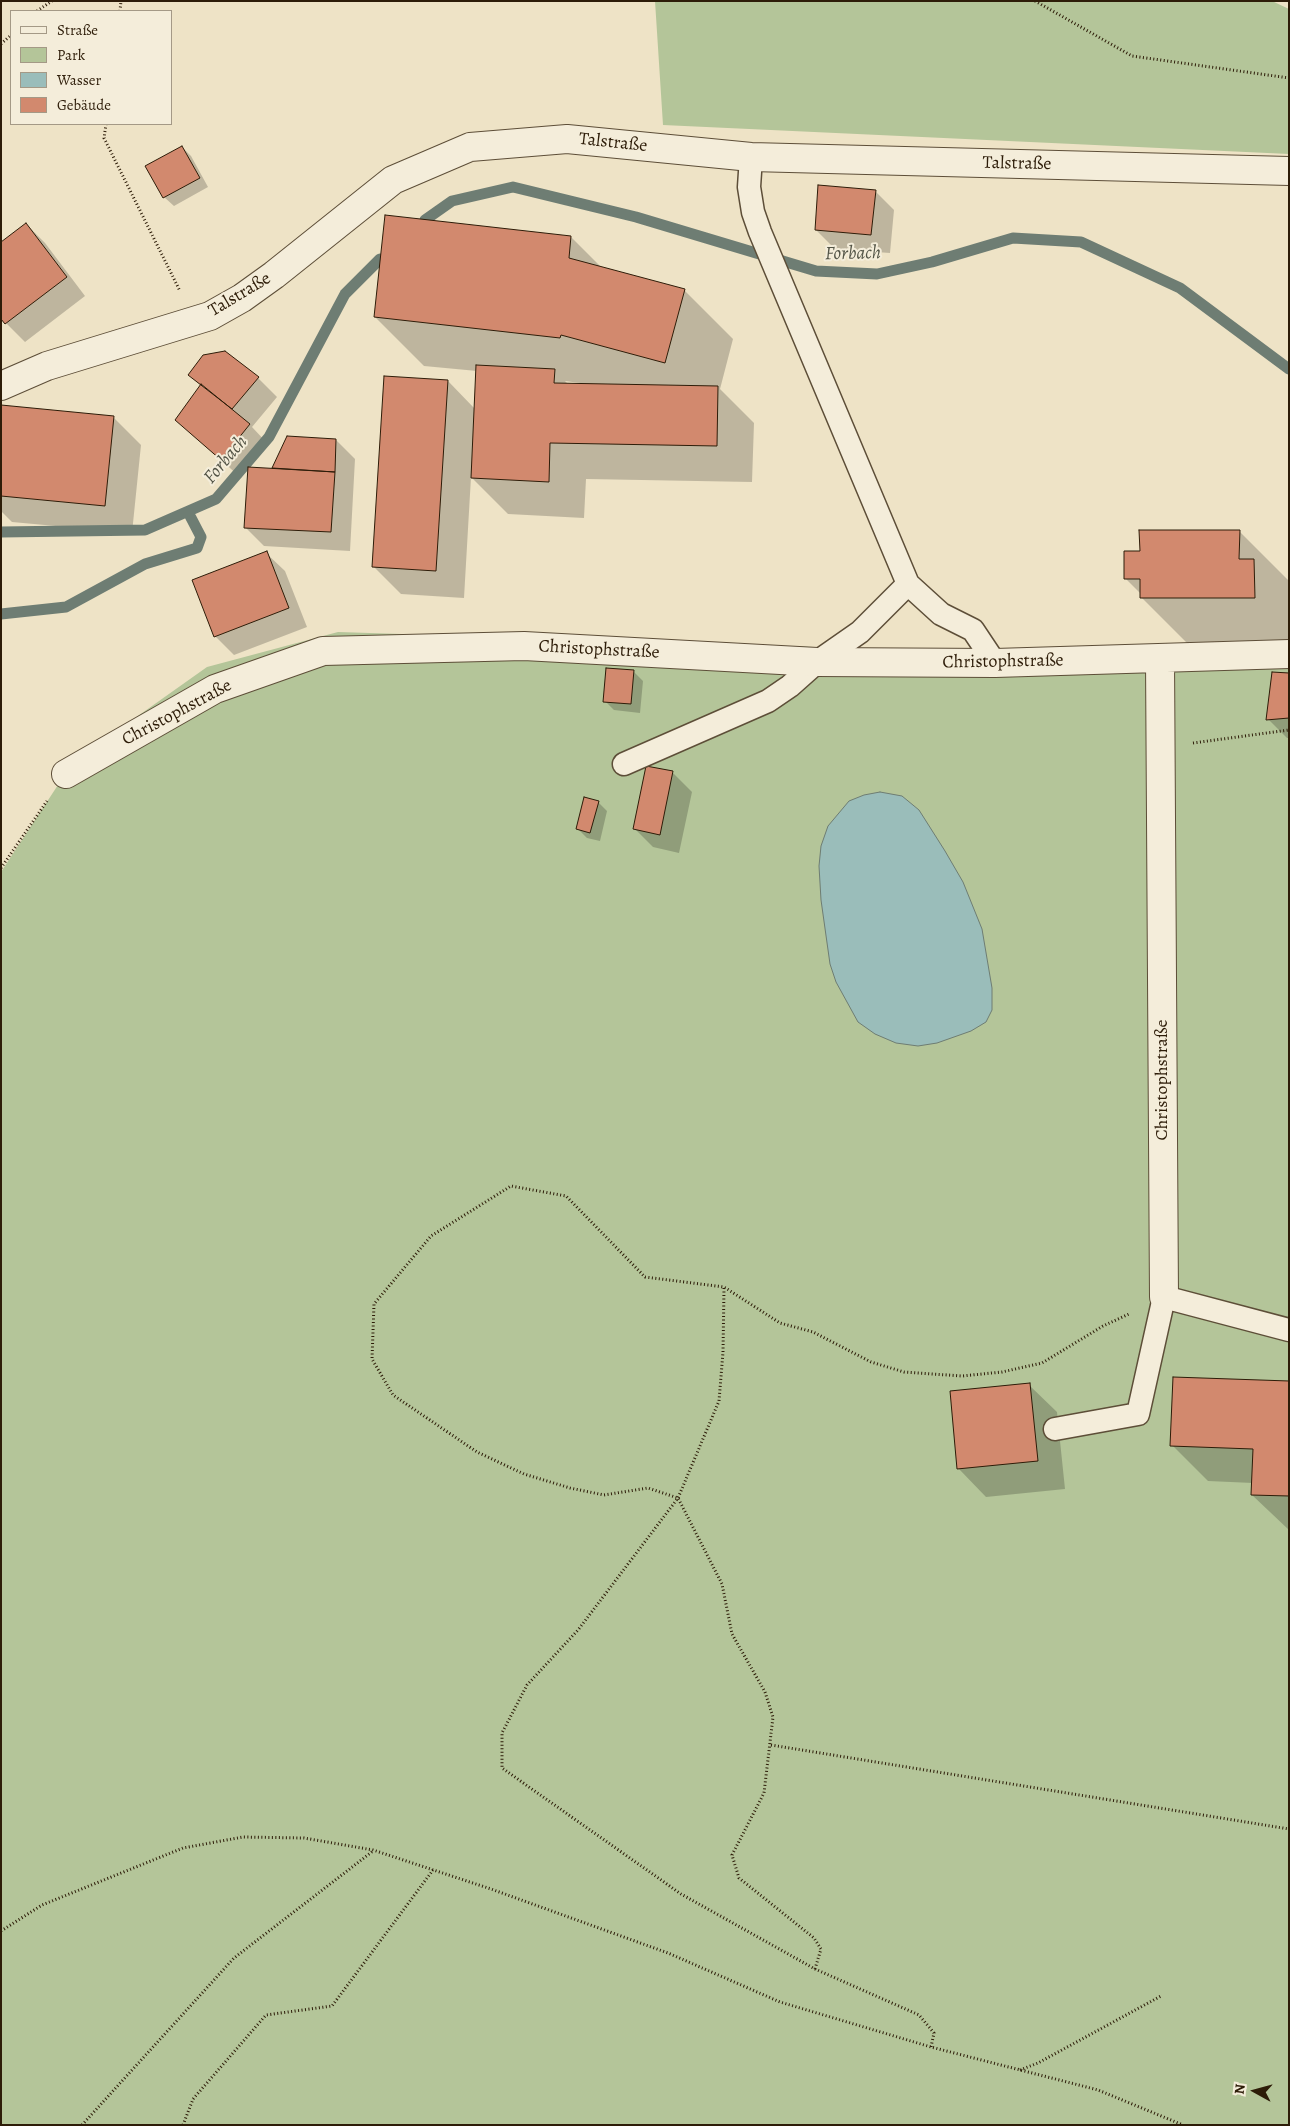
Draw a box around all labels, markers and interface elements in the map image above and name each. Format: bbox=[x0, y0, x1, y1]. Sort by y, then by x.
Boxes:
legend bbox=[10, 10, 172, 125]
text: Straße bbox=[57, 20, 98, 40]
text: Park bbox=[57, 45, 85, 65]
text: Wasser bbox=[57, 70, 101, 90]
text: Gebäude bbox=[57, 95, 111, 115]
street label: Talstraße bbox=[578, 129, 648, 157]
street label: Talstraße bbox=[982, 153, 1052, 175]
water label: Forbach bbox=[825, 242, 881, 266]
street label: Talstraße bbox=[205, 268, 275, 322]
water label: Forbach bbox=[199, 431, 253, 489]
street label: Christophstraße bbox=[538, 636, 660, 664]
street label: Christophstraße bbox=[942, 650, 1064, 674]
street label: Christophstraße bbox=[118, 675, 236, 751]
street label: Christophstraße bbox=[1152, 1019, 1174, 1141]
north arrow bbox=[1230, 2066, 1280, 2116]
text: N bbox=[1230, 2083, 1250, 2095]

